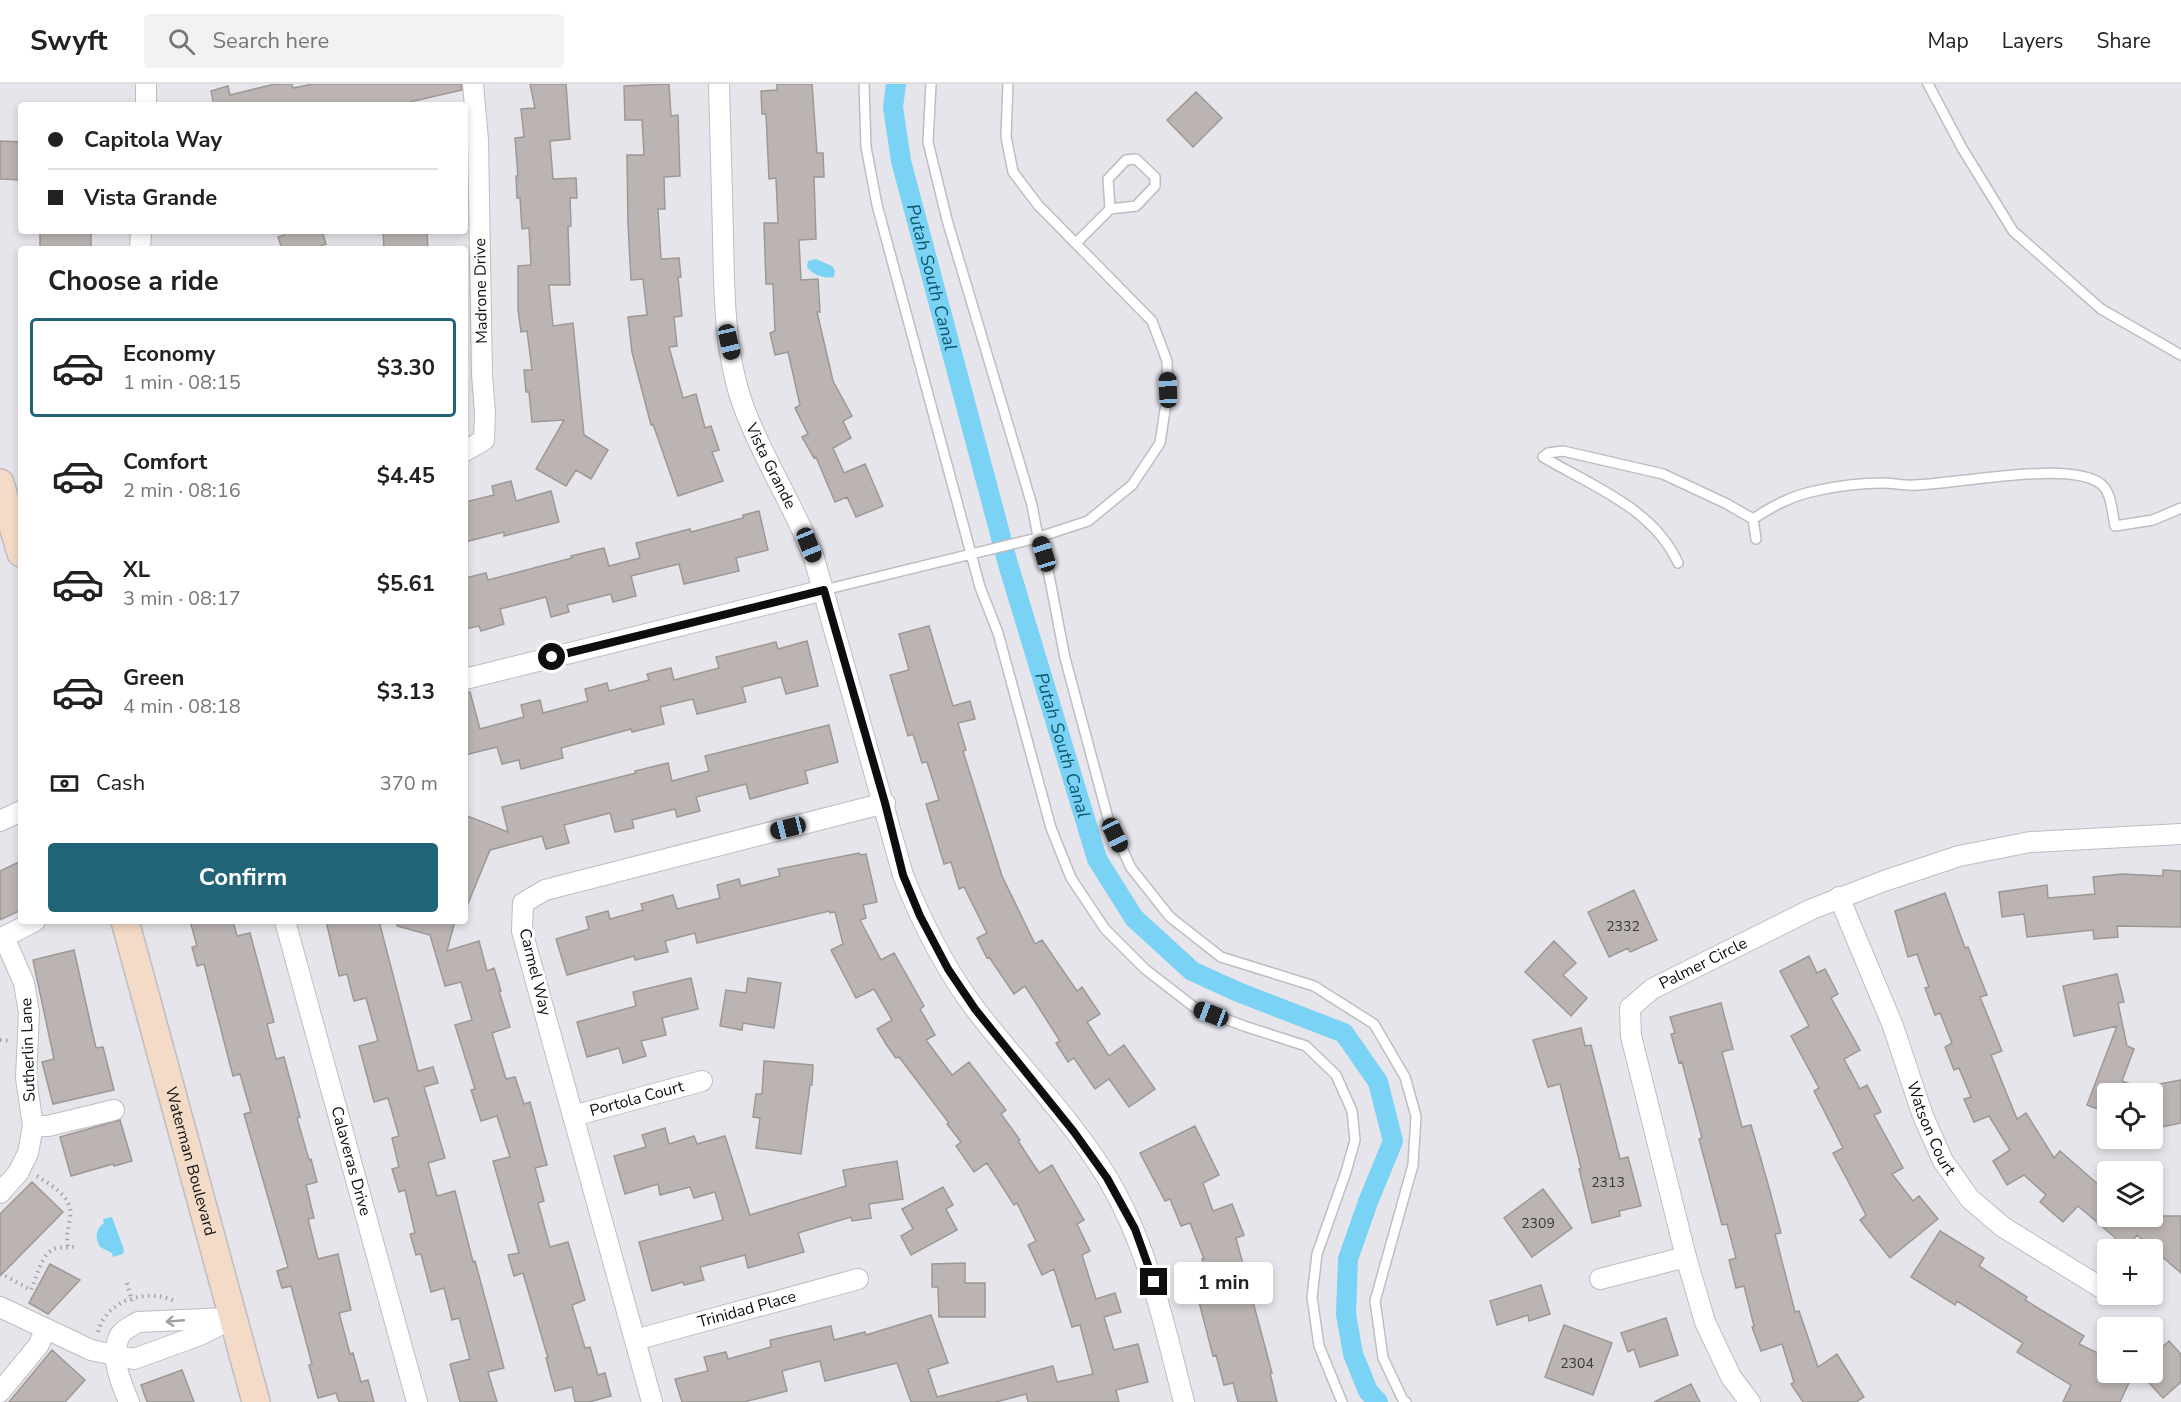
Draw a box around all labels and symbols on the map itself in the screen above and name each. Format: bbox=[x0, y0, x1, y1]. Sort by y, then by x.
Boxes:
water label: Putah South Canal bbox=[901, 201, 963, 353]
street label: Madrone Drive bbox=[469, 238, 493, 344]
car bbox=[716, 322, 742, 362]
car bbox=[1158, 372, 1178, 408]
street label: Vista Grande bbox=[740, 419, 801, 513]
car bbox=[794, 525, 824, 565]
car bbox=[1030, 534, 1058, 574]
route start bbox=[538, 643, 565, 670]
water label: Putah South Canal bbox=[1029, 669, 1096, 821]
car bbox=[768, 815, 808, 841]
car bbox=[1099, 815, 1131, 855]
house number: 2332 bbox=[1606, 917, 1640, 936]
street label: Carmel Way bbox=[514, 926, 557, 1019]
street label: Palmer Circle bbox=[1655, 932, 1751, 995]
street label: Sutherlin Lane bbox=[15, 998, 41, 1102]
car bbox=[1191, 999, 1231, 1029]
street label: Portola Court bbox=[587, 1075, 687, 1122]
street label: Watson Court bbox=[1901, 1078, 1961, 1180]
street label: Waterman Boulevard bbox=[160, 1084, 221, 1238]
street label: Calaveras Drive bbox=[325, 1104, 376, 1218]
house number: 2313 bbox=[1591, 1173, 1625, 1192]
house number: 2309 bbox=[1521, 1214, 1555, 1233]
callout: 1 min bbox=[1175, 1261, 1274, 1303]
route end bbox=[1140, 1268, 1167, 1295]
street label: Trinidad Place bbox=[695, 1285, 799, 1333]
one-way arrow bbox=[165, 1316, 185, 1327]
house number: 2304 bbox=[1560, 1354, 1594, 1373]

